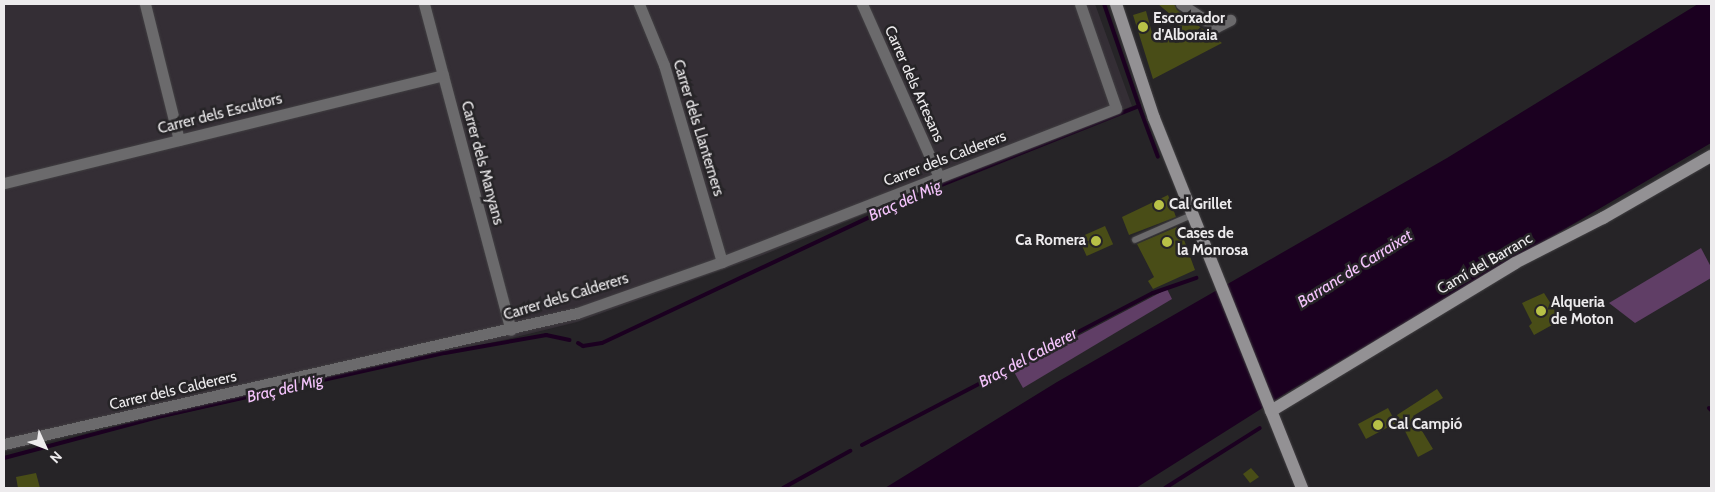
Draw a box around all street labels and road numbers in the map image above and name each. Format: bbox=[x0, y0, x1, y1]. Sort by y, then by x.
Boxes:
street label: Carrer dels Artesans bbox=[880, 23, 948, 145]
street label: Carrer dels Llanterners bbox=[669, 58, 727, 198]
street label: Carrer dels Escultors bbox=[156, 90, 284, 138]
street label: Carrer dels Manyans bbox=[457, 99, 507, 227]
street label: Carrer dels Calderers bbox=[881, 127, 1009, 191]
street label: Camí del Barranc bbox=[1434, 229, 1536, 299]
street label: Carrer dels Calderers bbox=[501, 269, 631, 325]
street label: Carrer dels Calderers bbox=[108, 368, 238, 414]

